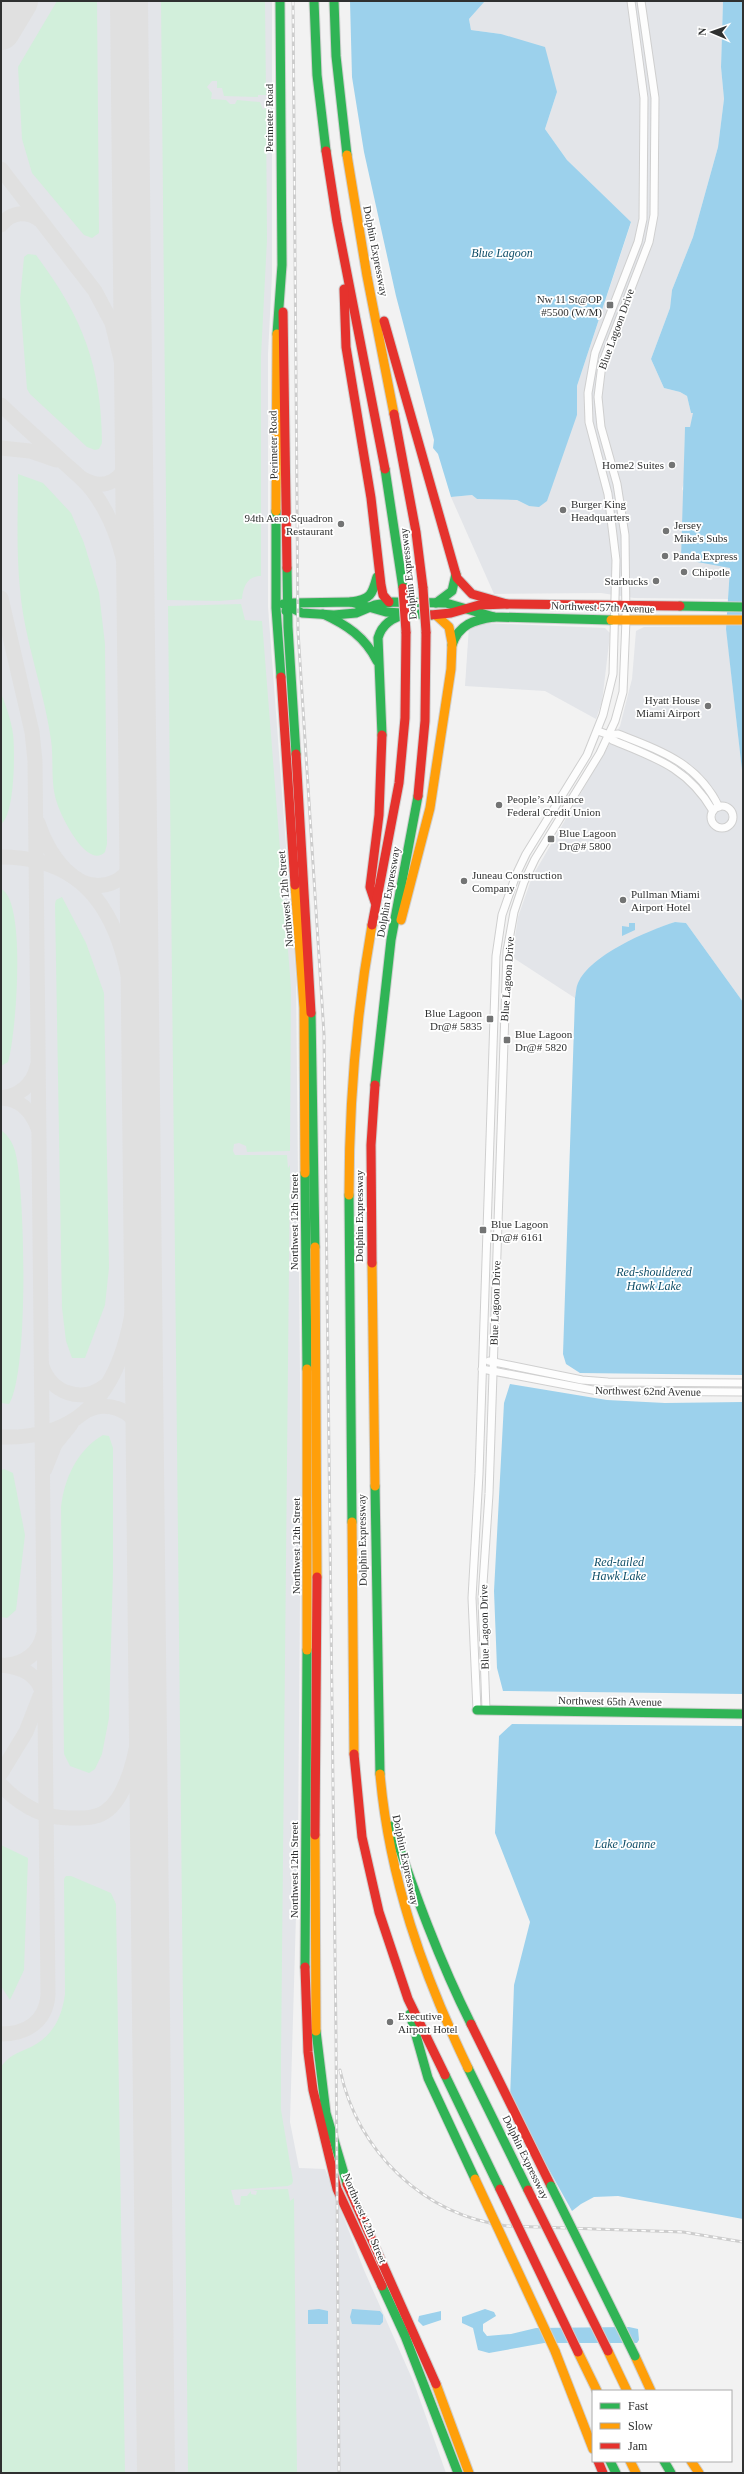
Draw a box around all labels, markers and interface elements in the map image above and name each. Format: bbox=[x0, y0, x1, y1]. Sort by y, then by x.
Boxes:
north arrow bbox=[692, 12, 732, 52]
text: N bbox=[696, 27, 708, 36]
street label: Perimeter Road bbox=[263, 83, 275, 152]
street label: Dolphin Expressway bbox=[361, 205, 391, 298]
water label: Blue Lagoon bbox=[471, 246, 533, 260]
street label: Blue Lagoon Drive bbox=[596, 287, 636, 371]
place label: Nw 11 St@OP #5500 (W/M) bbox=[537, 293, 602, 319]
marker: Nw 11 St@OP #5500 (W/M) bbox=[605, 300, 615, 310]
street label: Perimeter Road bbox=[266, 410, 280, 479]
place label: Home2 Suites bbox=[602, 459, 664, 471]
marker: Home2 Suites bbox=[667, 460, 677, 470]
place label: Burger King Headquarters bbox=[571, 498, 630, 523]
marker: Burger King Headquarters bbox=[558, 505, 568, 515]
place label: 94th Aero Squadron Restaurant bbox=[244, 512, 333, 537]
marker: 94th Aero Squadron Restaurant bbox=[336, 519, 346, 529]
place label: Jersey Mike's Subs bbox=[674, 519, 728, 544]
marker: Jersey Mike's Subs bbox=[661, 526, 671, 536]
street label: Dolphin Expressway bbox=[397, 527, 419, 620]
place label: Panda Express bbox=[673, 550, 737, 562]
marker: Panda Express bbox=[660, 551, 670, 561]
place label: Chipotle bbox=[692, 566, 730, 578]
marker: Chipotle bbox=[679, 567, 689, 577]
place label: Starbucks bbox=[605, 575, 648, 587]
marker: Starbucks bbox=[651, 576, 661, 586]
street label: Northwest 57th Avenue bbox=[551, 599, 655, 615]
place label: Hyatt House Miami Airport bbox=[636, 694, 700, 719]
marker: Hyatt House Miami Airport bbox=[703, 701, 713, 711]
place label: People’s Alliance Federal Credit Union bbox=[507, 793, 601, 818]
marker: People’s Alliance Federal Credit Union bbox=[494, 800, 504, 810]
place label: Blue Lagoon Dr@# 5800 bbox=[559, 827, 617, 852]
marker: Blue Lagoon Dr@# 5800 bbox=[546, 834, 556, 844]
street label: Dolphin Expressway bbox=[374, 845, 402, 938]
street label: Northwest 12th Street bbox=[275, 850, 295, 948]
place label: Juneau Construction Company bbox=[472, 869, 563, 894]
marker: Juneau Construction Company bbox=[459, 876, 469, 886]
place label: Pullman Miami Airport Hotel bbox=[631, 888, 700, 913]
marker: Pullman Miami Airport Hotel bbox=[618, 895, 628, 905]
street label: Blue Lagoon Drive bbox=[498, 936, 516, 1022]
place label: Blue Lagoon Dr@# 5835 bbox=[425, 1007, 482, 1032]
marker: Blue Lagoon Dr@# 5835 bbox=[485, 1014, 495, 1024]
place label: Blue Lagoon Dr@# 5820 bbox=[515, 1028, 573, 1053]
marker: Blue Lagoon Dr@# 5820 bbox=[502, 1035, 512, 1045]
street label: Dolphin Expressway bbox=[353, 1170, 365, 1262]
street label: Northwest 12th Street bbox=[288, 1174, 300, 1270]
place label: Blue Lagoon Dr@# 6161 bbox=[491, 1218, 549, 1243]
marker: Blue Lagoon Dr@# 6161 bbox=[478, 1225, 488, 1235]
street label: Blue Lagoon Drive bbox=[488, 1260, 502, 1346]
water label: Red-shouldered Hawk Lake bbox=[615, 1265, 693, 1293]
street label: Northwest 62nd Avenue bbox=[595, 1384, 701, 1398]
street label: Dolphin Expressway bbox=[355, 1493, 369, 1586]
street label: Northwest 12th Street bbox=[290, 1498, 302, 1594]
water label: Red-tailed Hawk Lake bbox=[591, 1555, 647, 1583]
street label: Blue Lagoon Drive bbox=[477, 1584, 491, 1670]
street label: Northwest 65th Avenue bbox=[558, 1694, 662, 1708]
street label: Dolphin Expressway bbox=[391, 1814, 422, 1907]
street label: Northwest 12th Street bbox=[288, 1822, 300, 1918]
water label: Lake Joanne bbox=[594, 1837, 656, 1851]
place label: Executive Airport Hotel bbox=[398, 2010, 458, 2035]
marker: Executive Airport Hotel bbox=[385, 2017, 395, 2027]
street label: Dolphin Expressway bbox=[500, 2113, 552, 2201]
street label: Northwest 12th Street bbox=[341, 2171, 389, 2265]
legend bbox=[592, 2390, 732, 2462]
text: Fast bbox=[628, 2399, 649, 2413]
text: Slow bbox=[628, 2419, 653, 2433]
text: Jam bbox=[628, 2439, 648, 2453]

